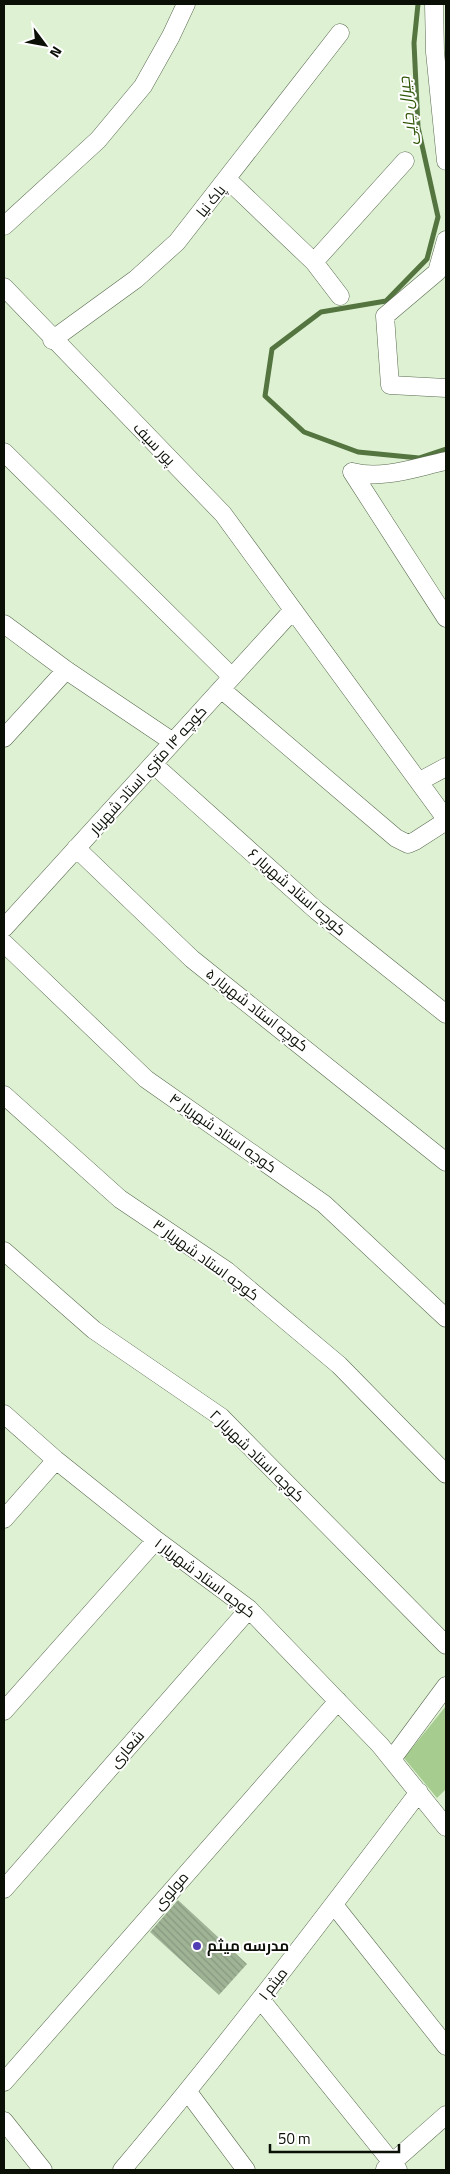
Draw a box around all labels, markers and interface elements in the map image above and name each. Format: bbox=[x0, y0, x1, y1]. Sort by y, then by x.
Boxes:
north arrow bbox=[20, 20, 70, 70]
text: N bbox=[45, 42, 68, 62]
water label: جیرال چایی bbox=[391, 74, 423, 147]
street label: پاک نیا bbox=[190, 179, 231, 222]
street label: پور سیف bbox=[128, 417, 181, 471]
street label: کوچه ۱۴ متری استاد شهریار bbox=[83, 700, 212, 840]
street label: کوچه استاد شهریار ۶ bbox=[243, 842, 352, 941]
street label: کوچه استاد شهریار ۵ bbox=[201, 962, 314, 1057]
street label: کوچه استاد شهریار ۴ bbox=[165, 1087, 282, 1178]
street label: کوچه استاد شهریار ۳ bbox=[148, 1213, 264, 1306]
street label: کوچه استاد شهریار ۲ bbox=[205, 1404, 310, 1507]
street label: کوچه استاد شهریار ۱ bbox=[150, 1532, 261, 1623]
street label: شعاری bbox=[104, 1725, 150, 1773]
street label: مولوی bbox=[147, 1866, 194, 1915]
place label: مدرسه میثم bbox=[207, 1934, 289, 1957]
marker: مدرسه میثم bbox=[191, 1940, 203, 1952]
street label: میثم ۱ bbox=[252, 1962, 293, 2005]
scale bar bbox=[270, 2122, 399, 2154]
text: 50 m bbox=[278, 2127, 311, 2150]

